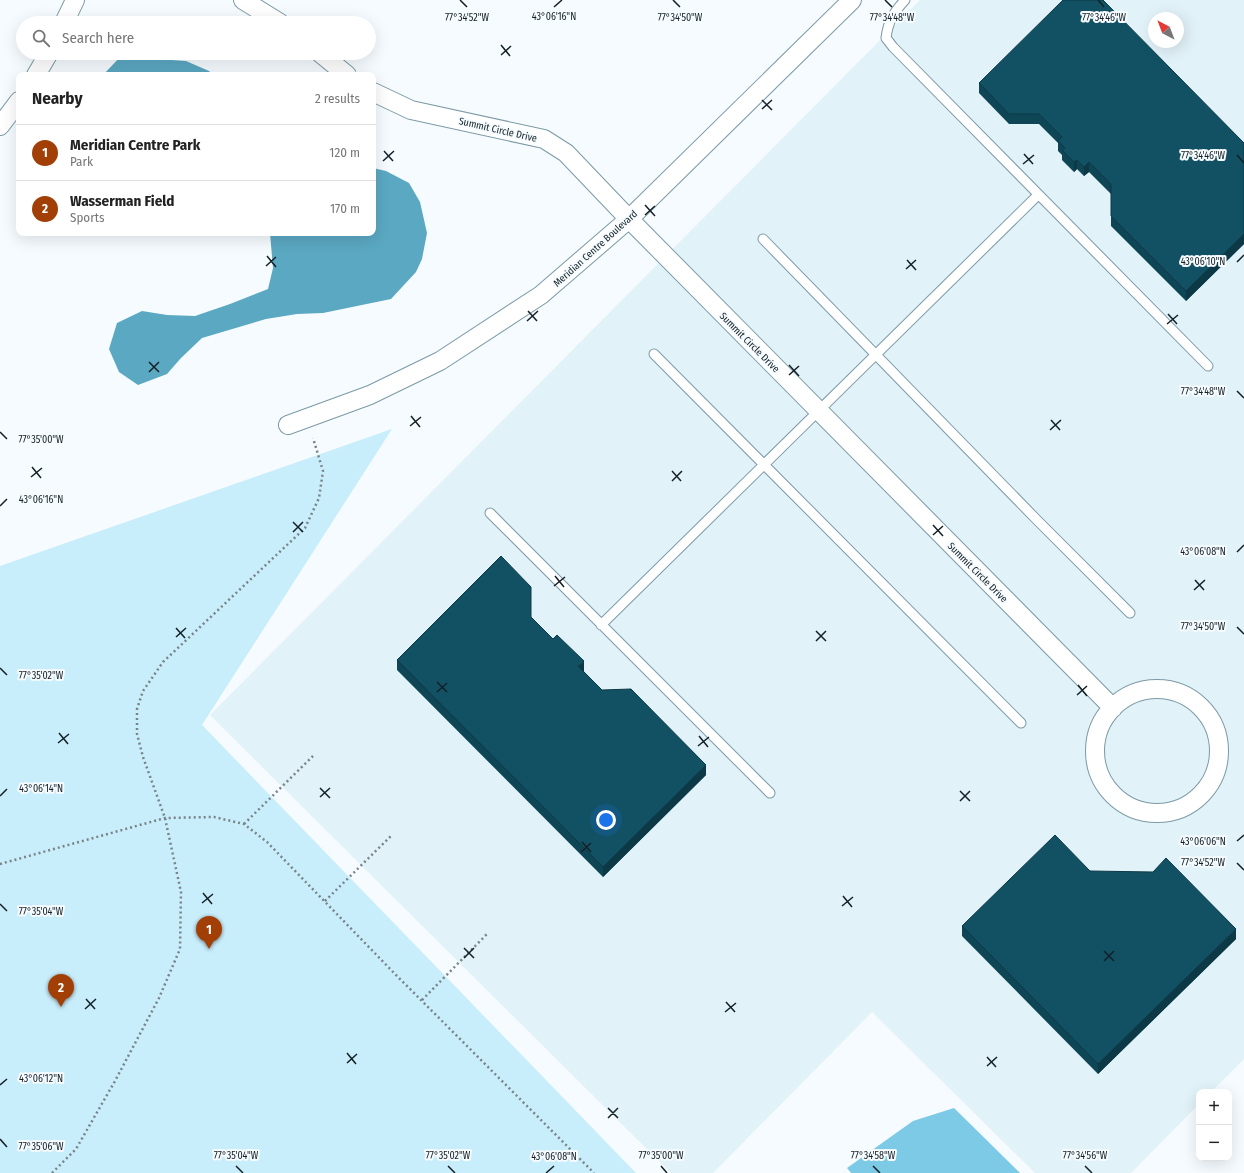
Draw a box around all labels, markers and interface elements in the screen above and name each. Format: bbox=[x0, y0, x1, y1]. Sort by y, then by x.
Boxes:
text: 43°06'16"N bbox=[532, 11, 576, 23]
text: 77°34'52"W bbox=[445, 12, 489, 24]
text: 77°34'50"W bbox=[658, 12, 703, 24]
text: 77°34'48"W bbox=[870, 12, 915, 24]
text: 77°34'46"W bbox=[1082, 12, 1127, 24]
north arrow bbox=[1148, 12, 1184, 48]
search box bbox=[16, 16, 376, 60]
icon: search bbox=[30, 27, 52, 49]
text: Search here bbox=[62, 29, 134, 47]
text: Nearby bbox=[32, 88, 83, 109]
text: 2 results bbox=[315, 91, 360, 106]
street label: Summit Circle Drive bbox=[458, 115, 538, 145]
text: Meridian Centre Park bbox=[70, 136, 200, 154]
text: 1 bbox=[42, 145, 48, 160]
text: 120 m bbox=[329, 145, 360, 160]
text: 77°34'46"W bbox=[1181, 150, 1226, 162]
text: Park bbox=[70, 154, 93, 169]
text: Wasserman Field bbox=[70, 192, 174, 210]
text: 2 bbox=[42, 201, 48, 216]
text: 170 m bbox=[330, 201, 360, 216]
street label: Meridian Centre Boulevard bbox=[551, 208, 640, 290]
text: Sports bbox=[70, 210, 105, 225]
text: 43°06'10"N bbox=[1181, 256, 1225, 268]
street label: Summit Circle Drive bbox=[717, 310, 782, 375]
text: 77°34'48"W bbox=[1181, 386, 1226, 398]
text: 77°35'00"W bbox=[18, 434, 64, 446]
text: 43°06'16"N bbox=[19, 494, 63, 506]
street label: Summit Circle Drive bbox=[945, 540, 1010, 605]
text: 43°06'08"N bbox=[1180, 546, 1226, 558]
text: 77°34'50"W bbox=[1181, 621, 1226, 633]
text: 77°35'02"W bbox=[19, 670, 64, 682]
text: 43°06'14"N bbox=[19, 783, 63, 795]
your location bbox=[596, 810, 616, 830]
text: 43°06'06"N bbox=[1180, 836, 1226, 848]
text: 77°34'52"W bbox=[1181, 857, 1225, 869]
text: 77°35'04"W bbox=[19, 906, 64, 918]
pin: 1 bbox=[196, 916, 222, 949]
pin: 2 bbox=[48, 974, 74, 1007]
text: 43°06'12"N bbox=[19, 1073, 63, 1085]
map controls bbox=[1196, 1089, 1232, 1161]
button: + bbox=[1196, 1089, 1232, 1125]
button: − bbox=[1196, 1125, 1232, 1161]
text: 77°35'06"W bbox=[19, 1141, 64, 1153]
text: 77°35'04"W bbox=[214, 1150, 259, 1162]
text: 77°35'02"W bbox=[426, 1150, 471, 1162]
text: 77°35'00"W bbox=[638, 1150, 684, 1162]
text: 77°34'58"W bbox=[851, 1150, 896, 1162]
text: 77°34'56"W bbox=[1063, 1150, 1108, 1162]
text: 43°06'08"N bbox=[531, 1151, 577, 1163]

